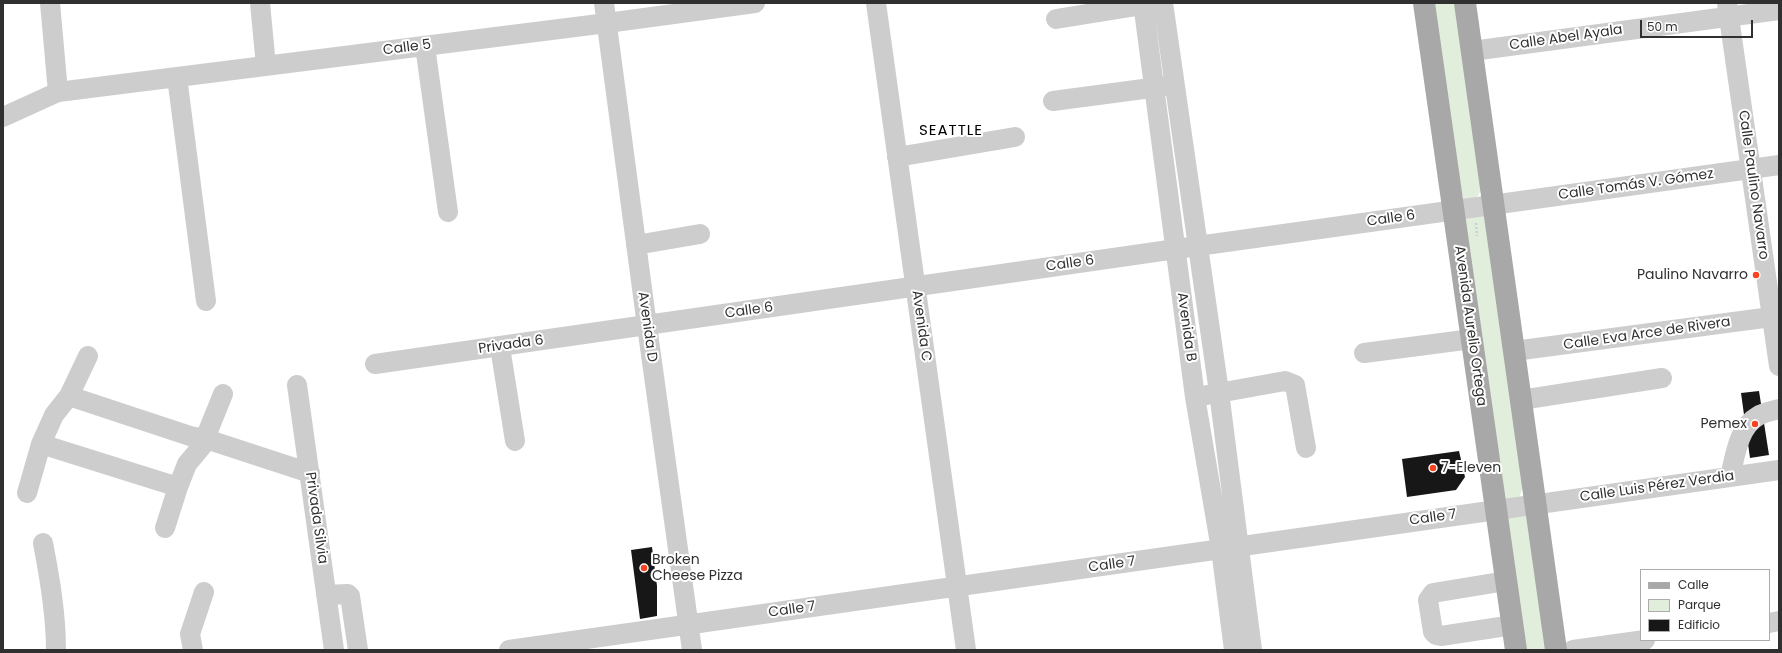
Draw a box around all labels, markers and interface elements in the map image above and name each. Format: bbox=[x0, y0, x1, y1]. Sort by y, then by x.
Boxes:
scale bar bbox=[1642, 12, 1755, 38]
text: 50 m bbox=[1647, 18, 1678, 35]
street label: Calle Abel Ayala bbox=[1508, 22, 1624, 54]
street label: Calle 5 bbox=[382, 37, 432, 59]
street label: Calle Paulino Navarro bbox=[1734, 109, 1772, 261]
district label: SEATTLE bbox=[919, 122, 983, 140]
street label: Calle Tomás V. Gómez bbox=[1557, 166, 1715, 204]
street label: Calle 6 bbox=[1366, 207, 1416, 231]
street label: Avenida Aurelio Ortega bbox=[1450, 245, 1490, 407]
street label: Calle 6 bbox=[1045, 252, 1095, 276]
place label: Paulino Navarro bbox=[1637, 267, 1748, 283]
marker: Paulino Navarro bbox=[1751, 270, 1761, 280]
street label: Avenida C bbox=[908, 289, 934, 363]
street label: Avenida D bbox=[634, 291, 660, 363]
street label: Avenida B bbox=[1173, 291, 1199, 363]
street label: Calle 6 bbox=[724, 299, 774, 323]
street label: Calle Eva Arce de Rivera bbox=[1562, 314, 1732, 354]
street label: Privada 6 bbox=[477, 332, 545, 358]
place label: Pemex bbox=[1700, 416, 1747, 432]
marker: Pemex bbox=[1750, 419, 1760, 429]
place label: 7-Eleven bbox=[1441, 460, 1501, 476]
marker: 7-Eleven bbox=[1428, 463, 1438, 473]
street label: Calle Luis Pérez Verdia bbox=[1579, 468, 1735, 506]
street label: Privada Silvia bbox=[301, 471, 331, 565]
street label: Calle 7 bbox=[1408, 506, 1458, 530]
place label: Broken Cheese Pizza bbox=[652, 552, 743, 584]
street label: Calle 7 bbox=[1087, 553, 1137, 577]
marker: Broken Cheese Pizza bbox=[639, 563, 649, 573]
legend bbox=[1640, 569, 1770, 641]
text: Calle bbox=[1678, 576, 1709, 593]
text: Parque bbox=[1678, 596, 1721, 613]
street label: Calle 7 bbox=[767, 598, 817, 622]
text: Edificio bbox=[1678, 616, 1720, 633]

